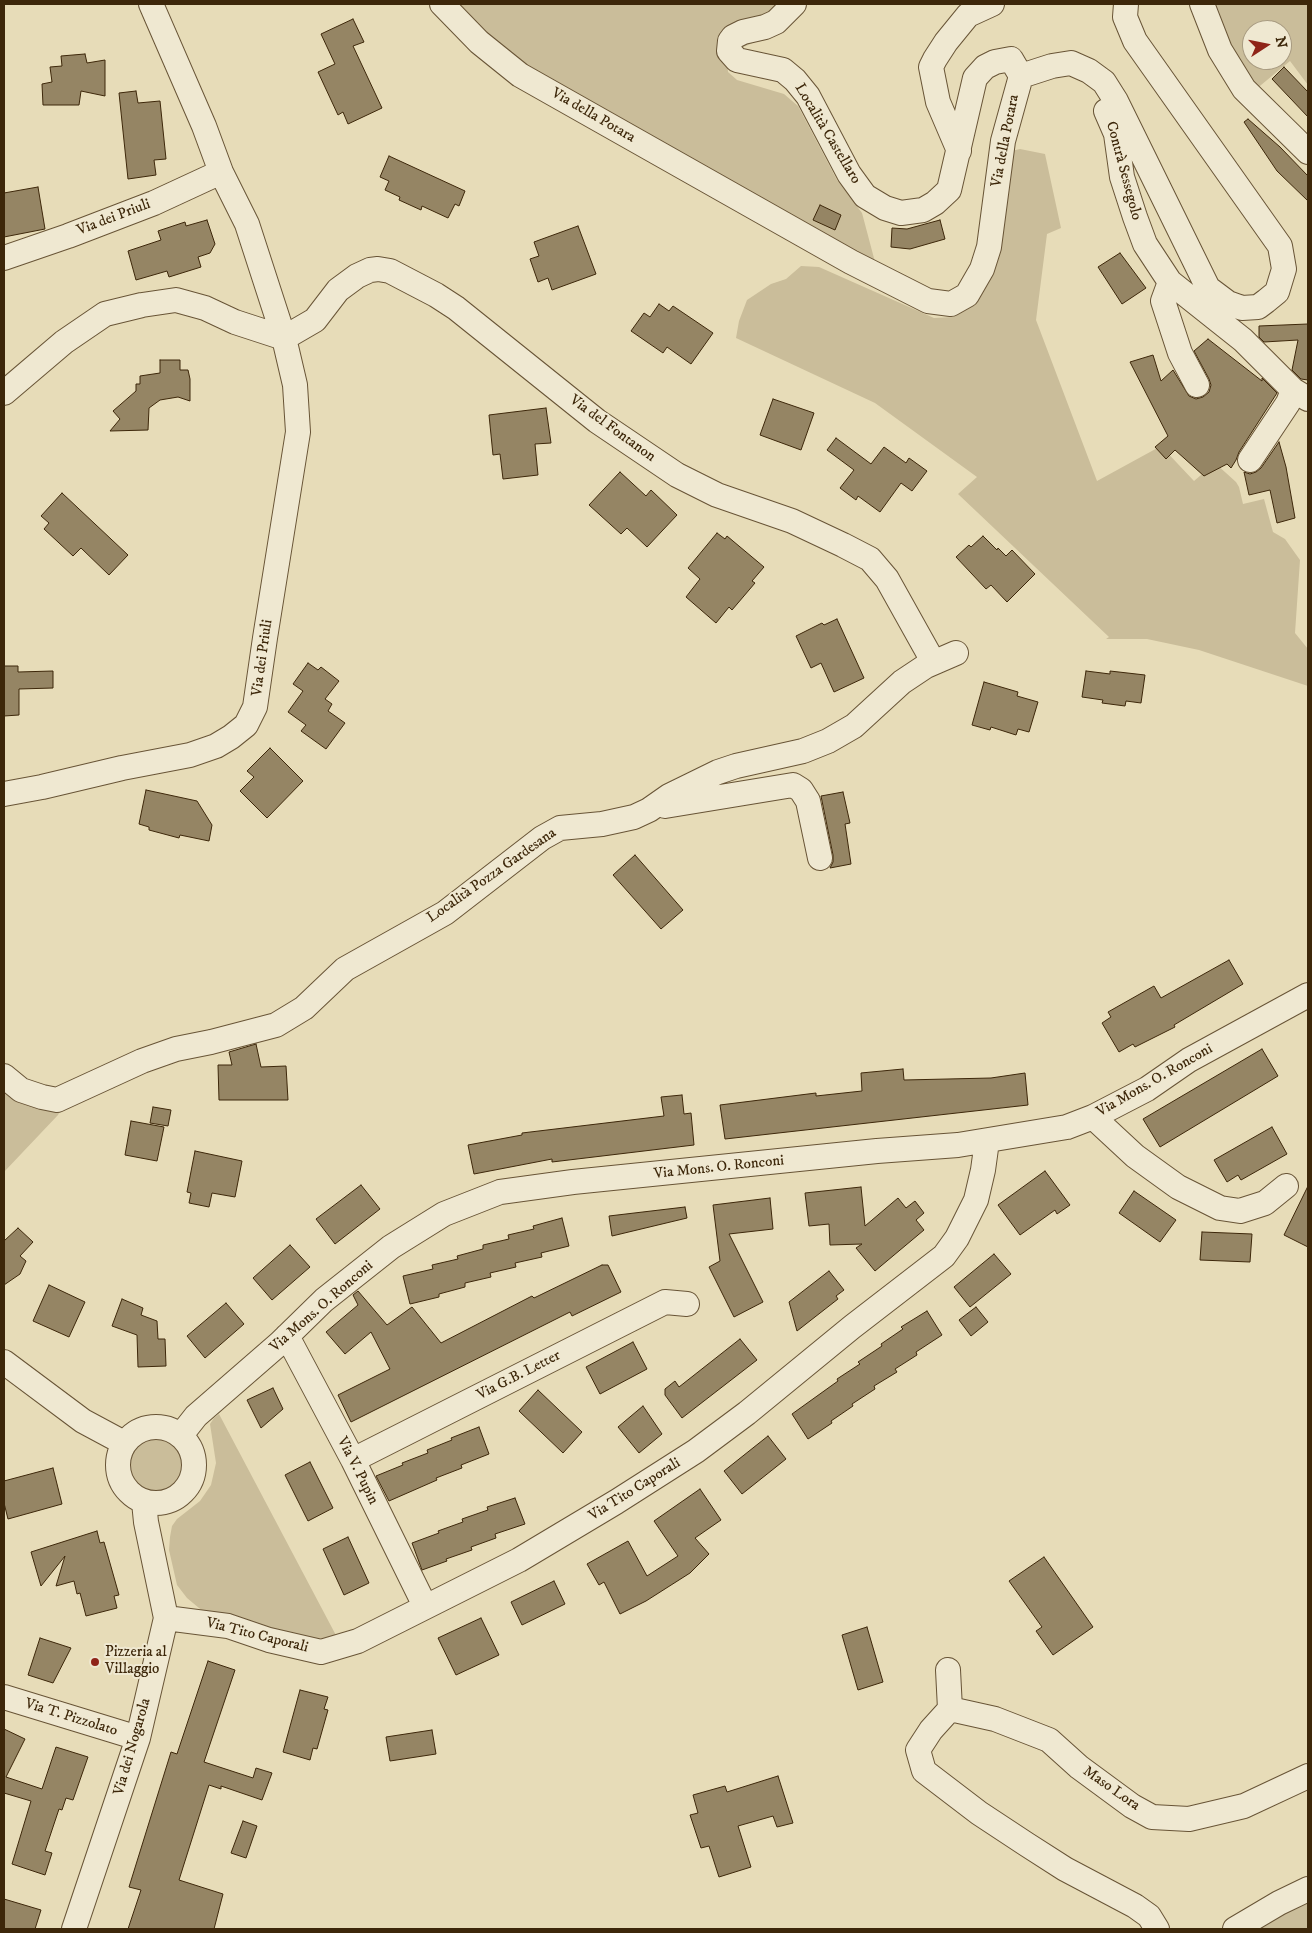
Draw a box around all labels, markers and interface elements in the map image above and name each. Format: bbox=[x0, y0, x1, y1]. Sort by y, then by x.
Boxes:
north arrow bbox=[1242, 20, 1292, 70]
text: N bbox=[1271, 35, 1291, 50]
street label: Località Castellaro bbox=[790, 80, 864, 188]
street label: Via della Potara bbox=[548, 85, 638, 147]
street label: Via della Potara bbox=[988, 93, 1024, 189]
street label: Contrà Sessegolo bbox=[1101, 120, 1145, 222]
street label: Via dei Priuli bbox=[75, 196, 153, 240]
street label: Via del Fontanon bbox=[565, 392, 659, 466]
street label: Via dei Priuli bbox=[249, 618, 277, 698]
street label: Località Pozza Gardesana bbox=[424, 825, 560, 927]
street label: Via Mons. O. Ronconi bbox=[1094, 1040, 1216, 1122]
street label: Via Mons. O. Ronconi bbox=[653, 1152, 785, 1184]
street label: Via Mons. O. Ronconi bbox=[267, 1257, 377, 1357]
street label: Via G.B. Letter bbox=[474, 1347, 564, 1405]
street label: Via V. Pupin bbox=[332, 1434, 382, 1508]
street label: Via Tito Caporali bbox=[586, 1455, 684, 1525]
street label: Via Tito Caporali bbox=[204, 1615, 310, 1657]
place label: Pizzeria al Villaggio bbox=[105, 1644, 167, 1679]
marker: Pizzeria al Villaggio bbox=[89, 1656, 101, 1668]
street label: Via T. Pizzolato bbox=[22, 1695, 120, 1741]
street label: Via dei Nogarola bbox=[111, 1696, 155, 1798]
street label: Maso Lora bbox=[1079, 1763, 1143, 1815]

